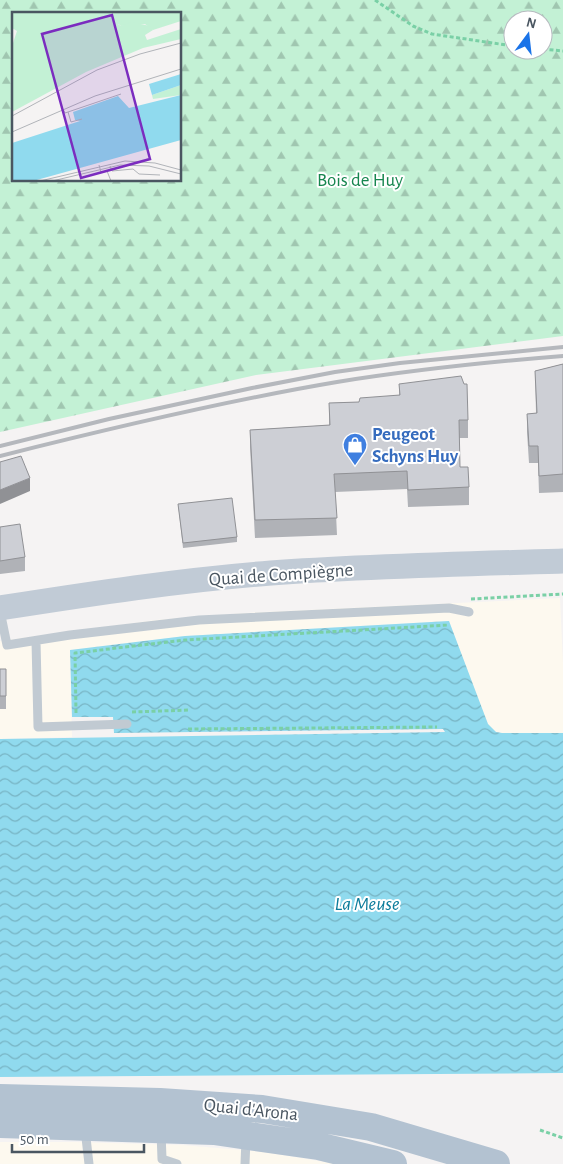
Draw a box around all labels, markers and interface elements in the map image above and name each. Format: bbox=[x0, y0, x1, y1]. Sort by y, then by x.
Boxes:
north arrow bbox=[503, 10, 553, 60]
inset map bbox=[12, 12, 181, 181]
text: N bbox=[525, 15, 538, 31]
park label: Bois de Huy bbox=[317, 171, 403, 190]
place label: Peugeot Schyns Huy bbox=[372, 425, 459, 466]
shop icon: Peugeot Schyns Huy bbox=[342, 432, 368, 466]
street label: Quai de Compiègne bbox=[208, 560, 354, 590]
water label: La Meuse bbox=[335, 894, 400, 914]
street label: Quai d'Arona bbox=[203, 1096, 299, 1124]
scale bar bbox=[12, 1122, 145, 1154]
text: 50 m bbox=[20, 1132, 49, 1147]

